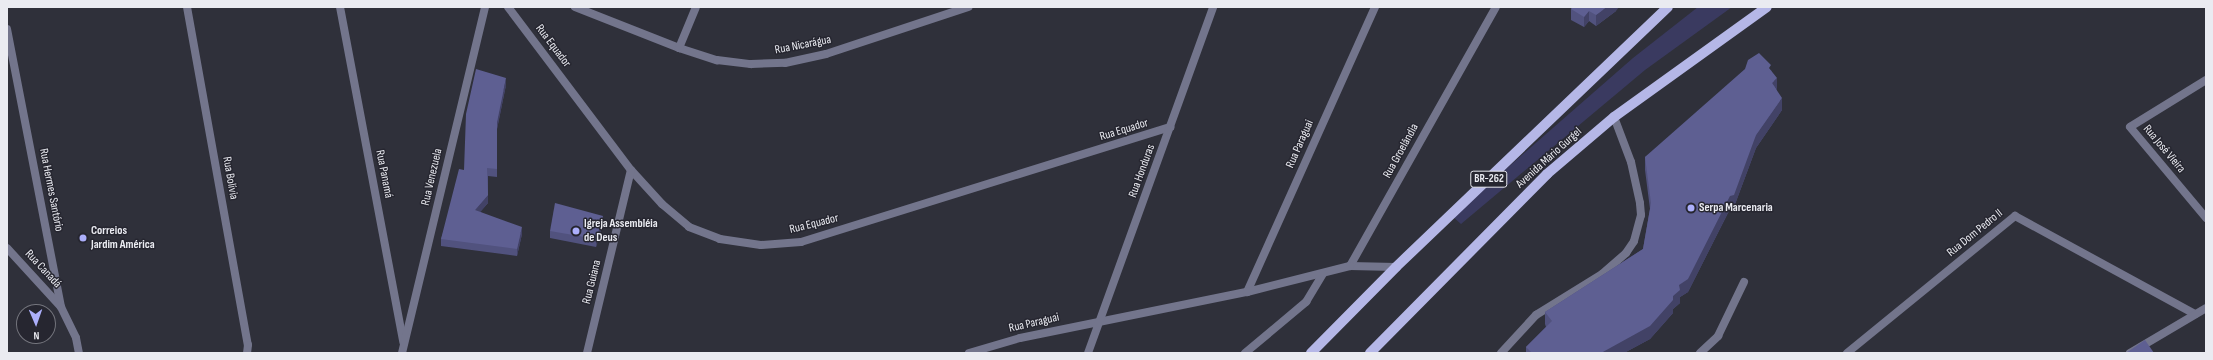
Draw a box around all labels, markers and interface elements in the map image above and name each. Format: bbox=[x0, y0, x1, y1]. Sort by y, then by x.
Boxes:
street label: Rua Equador bbox=[532, 22, 574, 70]
street label: Rua Nicarágua bbox=[774, 32, 832, 58]
street label: Rua Equador bbox=[1098, 116, 1150, 144]
street label: Rua Paraguai bbox=[1283, 118, 1317, 170]
street label: Rua Groelândia bbox=[1380, 121, 1422, 181]
street label: Rua José Vieira bbox=[2140, 122, 2188, 176]
street label: Avenida Mário Gurgel bbox=[1513, 125, 1585, 191]
street label: Rua Honduras bbox=[1126, 142, 1158, 200]
street label: Rua Hermes Santório bbox=[36, 147, 66, 233]
street label: Rua Venezuela bbox=[418, 147, 446, 207]
street label: Rua Panamá bbox=[372, 149, 396, 199]
street label: Rua Bolívia bbox=[219, 155, 241, 201]
road number: BR-262 bbox=[1470, 170, 1508, 188]
place label: Serpa Marcenaria bbox=[1699, 201, 1773, 215]
marker: Serpa Marcenaria bbox=[1686, 203, 1696, 213]
street label: Rua Dom Pedro II bbox=[1944, 206, 2006, 260]
street label: Rua Equador bbox=[788, 211, 840, 237]
place label: Igreja Assembléia de Deus bbox=[584, 217, 658, 245]
place label: Correios Jardim América bbox=[91, 224, 155, 252]
marker: Igreja Assembléia de Deus bbox=[571, 226, 581, 236]
marker: Correios Jardim América bbox=[78, 233, 88, 243]
street label: Rua Canadá bbox=[22, 247, 64, 291]
street label: Rua Guiana bbox=[580, 259, 604, 305]
north arrow bbox=[16, 304, 56, 344]
street label: Rua Paraguai bbox=[1007, 310, 1061, 336]
text: N bbox=[33, 329, 40, 342]

